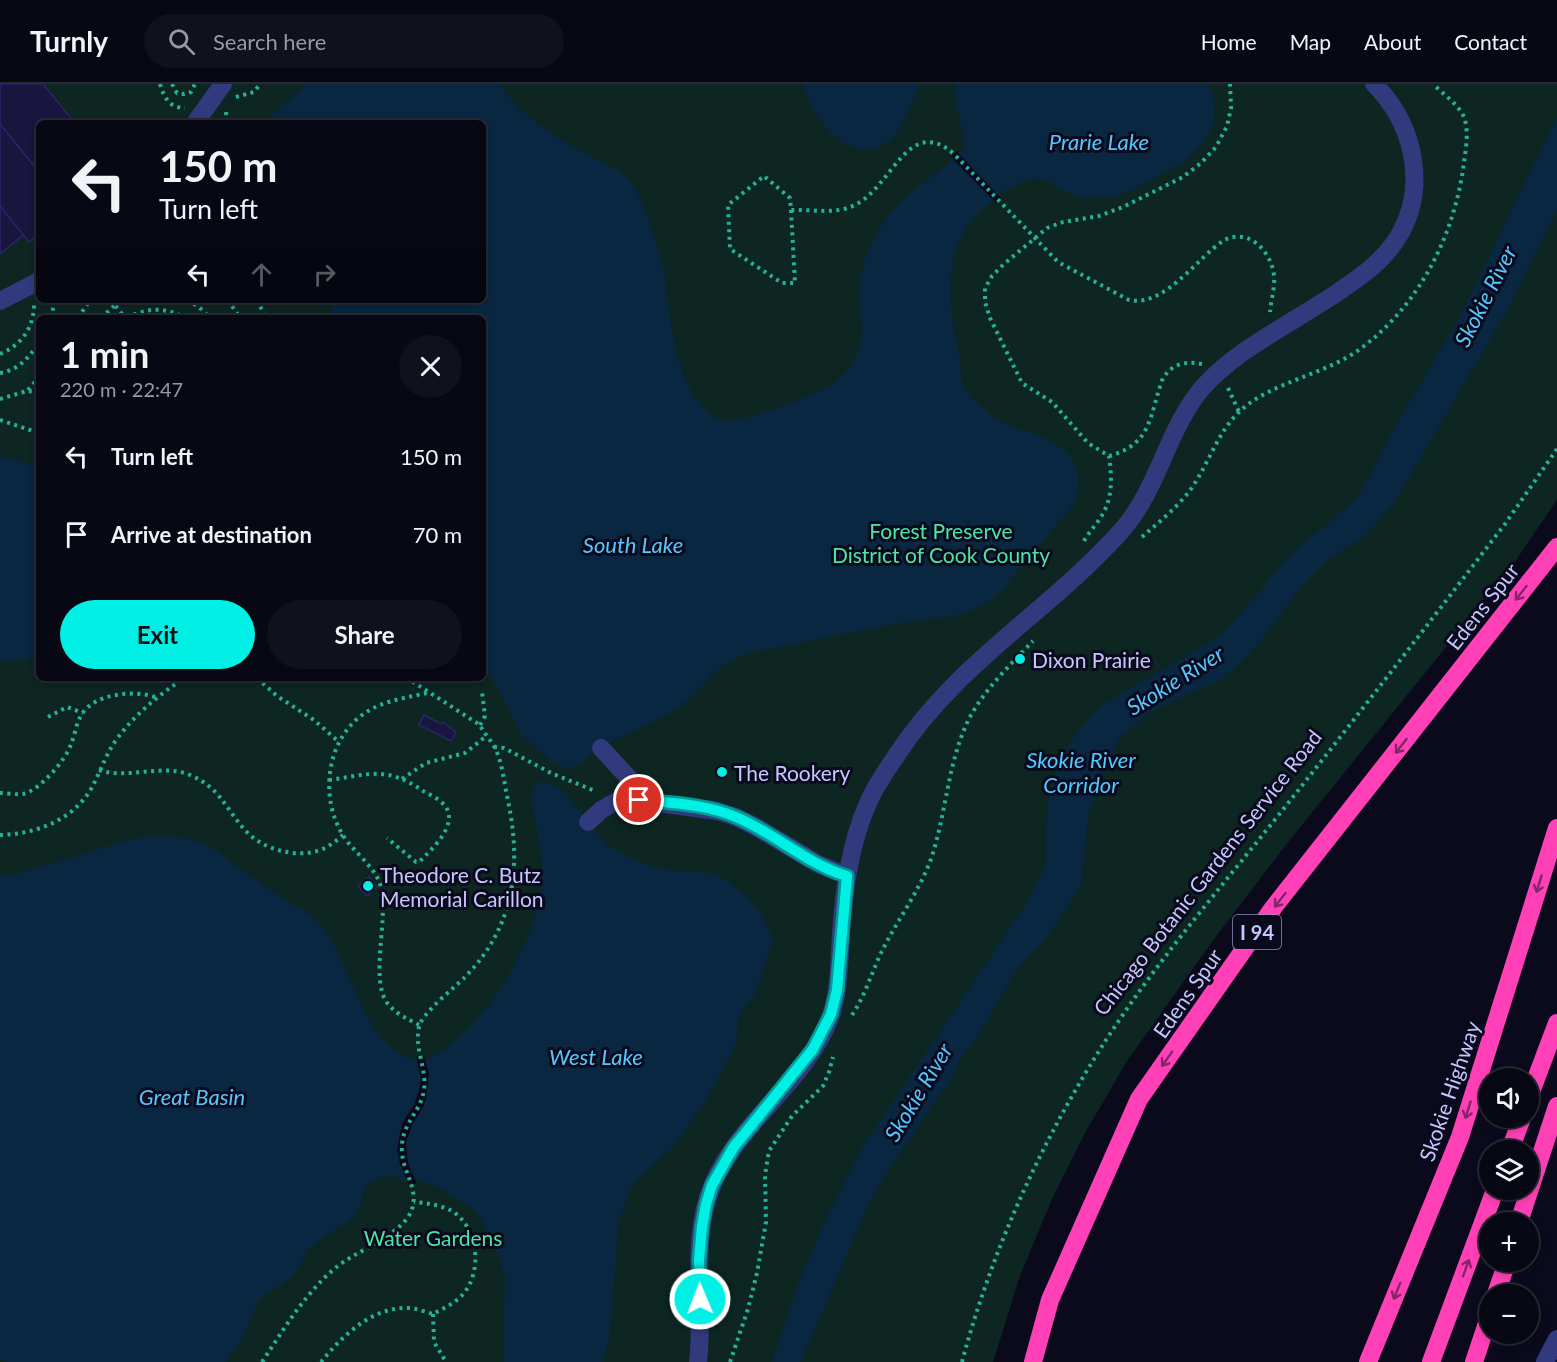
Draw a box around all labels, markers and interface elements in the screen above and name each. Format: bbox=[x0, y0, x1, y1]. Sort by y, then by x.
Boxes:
search box bbox=[144, 14, 564, 68]
text: Turnly bbox=[30, 24, 108, 58]
icon: search bbox=[165, 25, 198, 58]
text: Search here bbox=[213, 28, 326, 55]
text: Home bbox=[1201, 29, 1257, 54]
text: Map bbox=[1290, 29, 1331, 54]
text: About bbox=[1364, 29, 1421, 54]
text: Contact bbox=[1454, 29, 1527, 54]
water label: Prarie Lake bbox=[1049, 128, 1149, 155]
text: 150 m bbox=[159, 141, 277, 191]
icon: left bbox=[60, 144, 138, 222]
text: Turn left bbox=[159, 192, 258, 225]
water label: Skokie River bbox=[1448, 241, 1522, 351]
icon: left bbox=[182, 258, 215, 291]
icon: ahead bbox=[245, 258, 278, 291]
icon: right bbox=[308, 258, 341, 291]
text: 1 min bbox=[60, 332, 149, 376]
button: close bbox=[399, 335, 462, 398]
text: 220 m · 22:47 bbox=[60, 377, 183, 401]
icon: left bbox=[60, 440, 93, 473]
text: Turn left bbox=[111, 443, 193, 470]
text: 150 m bbox=[400, 443, 462, 470]
icon: arrive bbox=[60, 518, 93, 551]
park label: Forest Preserve District of Cook County bbox=[832, 518, 1050, 567]
text: Arrive at destination bbox=[111, 521, 312, 548]
text: 70 m bbox=[413, 521, 462, 548]
water label: South Lake bbox=[583, 531, 683, 558]
street label: Edens Spur bbox=[1440, 557, 1524, 654]
one-way arrow bbox=[1514, 585, 1527, 601]
button: Exit bbox=[60, 600, 255, 669]
button: Share bbox=[267, 600, 462, 669]
water label: Skokie River bbox=[1121, 639, 1229, 720]
place label: Dixon Prairie bbox=[1032, 647, 1151, 672]
marker: Dixon Prairie bbox=[1013, 652, 1027, 666]
street label: Chicago Botanic Gardens Service Road bbox=[1088, 724, 1326, 1020]
one-way arrow bbox=[1394, 738, 1407, 754]
water label: Skokie River Corridor bbox=[1026, 746, 1136, 798]
place label: The Rookery bbox=[734, 760, 850, 785]
marker: The Rookery bbox=[715, 765, 729, 779]
pin bbox=[613, 774, 664, 825]
icon: arrive bbox=[622, 783, 655, 816]
place label: Theodore C. Butz Memorial Carillon bbox=[380, 862, 544, 911]
one-way arrow bbox=[1533, 874, 1544, 893]
marker: Theodore C. Butz Memorial Carillon bbox=[361, 879, 375, 893]
one-way arrow bbox=[1274, 891, 1287, 907]
road number: I 94 bbox=[1233, 915, 1281, 949]
street label: Edens Spur bbox=[1147, 943, 1227, 1042]
street label: Skokie Highway bbox=[1413, 1018, 1485, 1164]
water label: Skokie River bbox=[878, 1038, 958, 1146]
water label: West Lake bbox=[549, 1043, 643, 1070]
one-way arrow bbox=[1161, 1050, 1174, 1066]
map controls bbox=[1479, 1068, 1539, 1344]
button: sound bbox=[1479, 1068, 1539, 1128]
water label: Great Basin bbox=[139, 1083, 245, 1110]
one-way arrow bbox=[1462, 1100, 1473, 1119]
button: layers bbox=[1479, 1140, 1539, 1200]
button: + bbox=[1479, 1212, 1539, 1272]
park label: Water Gardens bbox=[364, 1225, 502, 1250]
one-way arrow bbox=[1461, 1259, 1472, 1278]
position arrow bbox=[668, 1267, 732, 1331]
one-way arrow bbox=[1391, 1281, 1402, 1300]
button: − bbox=[1479, 1284, 1539, 1344]

